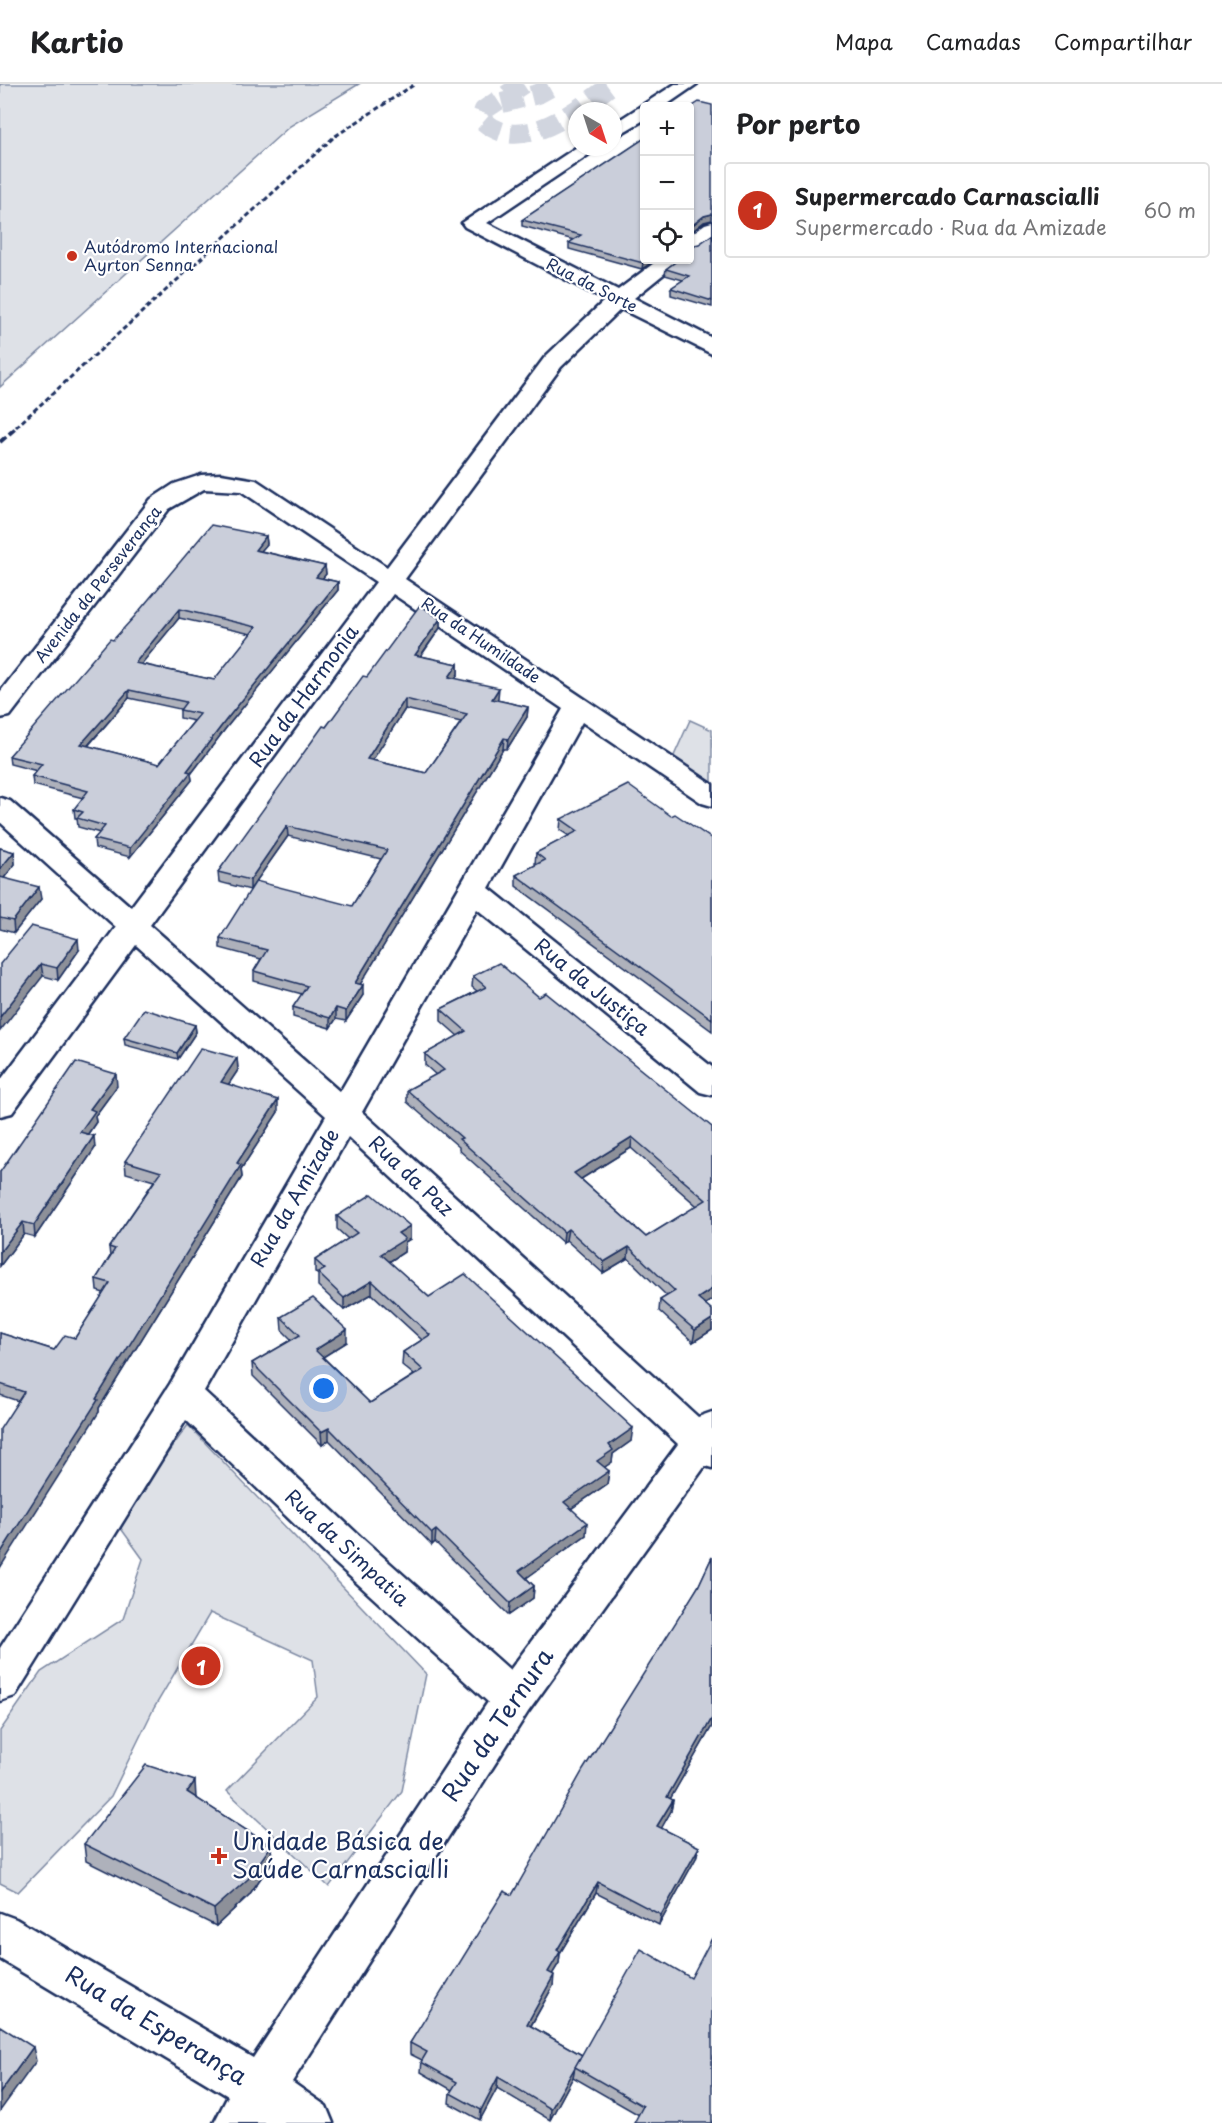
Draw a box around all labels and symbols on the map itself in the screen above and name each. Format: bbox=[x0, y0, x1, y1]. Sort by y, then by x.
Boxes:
north arrow bbox=[568, 102, 622, 156]
place label: Autódromo Internacional Ayrton Senna bbox=[84, 234, 278, 276]
marker: Autódromo Internacional Ayrton Senna bbox=[65, 249, 79, 263]
street label: Rua da Sorte bbox=[543, 251, 642, 317]
street label: Avenida da Perseverança bbox=[28, 500, 166, 667]
street label: Rua da Humildade bbox=[417, 590, 546, 688]
street label: Rua da Harmonia bbox=[241, 617, 366, 773]
street label: Rua da Justiça bbox=[528, 930, 657, 1043]
street label: Rua da Amizade bbox=[242, 1123, 346, 1272]
street label: Rua da Paz bbox=[363, 1128, 461, 1223]
your location bbox=[309, 1374, 338, 1403]
street label: Rua da Simpatia bbox=[279, 1482, 417, 1613]
street label: Rua da Ternura bbox=[432, 1640, 561, 1808]
pin: 1 bbox=[182, 1644, 220, 1688]
place label: Unidade Básica de Saúde Carnascialli bbox=[232, 1822, 449, 1886]
marker: Unidade Básica de Saúde Carnascialli bbox=[210, 1847, 228, 1865]
street label: Rua da Esperança bbox=[59, 1956, 255, 2093]

